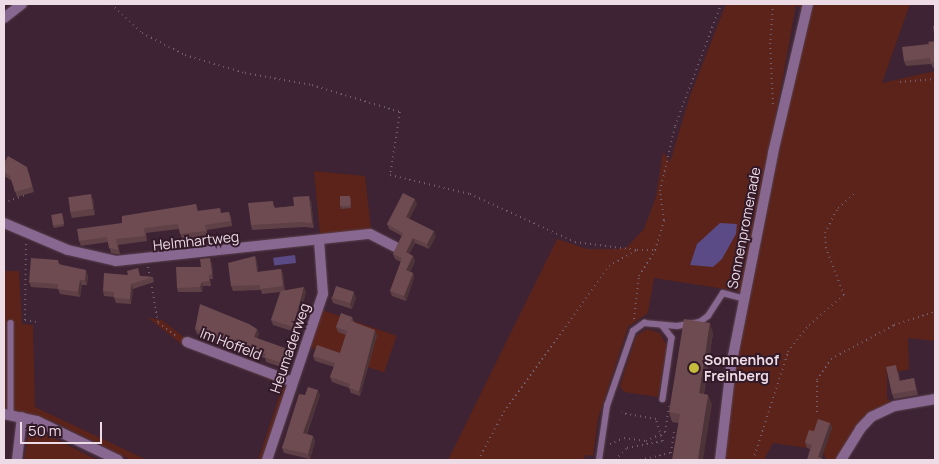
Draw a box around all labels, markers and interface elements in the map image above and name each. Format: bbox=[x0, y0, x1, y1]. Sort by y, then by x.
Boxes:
street label: Sonnenpromenade bbox=[724, 166, 764, 290]
street label: Helmhartweg bbox=[152, 228, 240, 254]
street label: Heumaderweg bbox=[267, 301, 313, 395]
street label: Im Hoffeld bbox=[198, 325, 264, 363]
place label: Sonnenhof Freinberg bbox=[704, 352, 779, 384]
marker: Sonnenhof Freinberg bbox=[688, 362, 700, 374]
scale bar bbox=[22, 412, 105, 444]
text: 50 m bbox=[28, 420, 62, 441]

